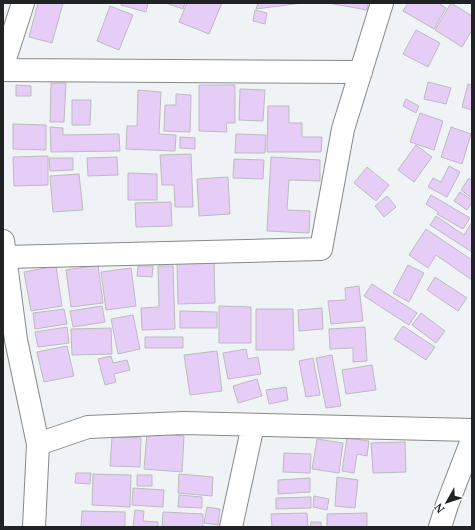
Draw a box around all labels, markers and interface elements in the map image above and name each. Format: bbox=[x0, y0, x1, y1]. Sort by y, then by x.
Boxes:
north arrow bbox=[427, 482, 467, 522]
text: N bbox=[431, 500, 447, 516]

